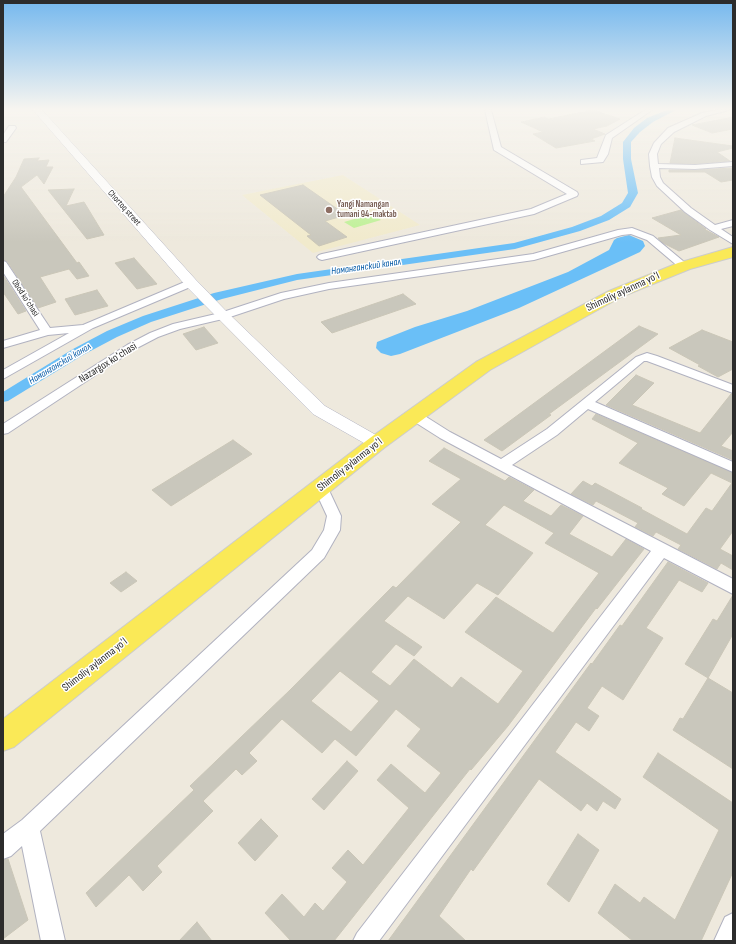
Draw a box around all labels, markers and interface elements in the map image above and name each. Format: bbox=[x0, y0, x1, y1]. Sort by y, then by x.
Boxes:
street label: Chortoq street bbox=[105, 188, 143, 228]
place label: Yangi Namangan tumani 94-maktab bbox=[337, 200, 397, 221]
marker: Yangi Namangan tumani 94-maktab bbox=[324, 205, 334, 215]
water label: Наманганский канал bbox=[330, 256, 402, 278]
street label: Shimoliy aylanma yoʻl bbox=[584, 269, 662, 315]
street label: Obod koʻchasi bbox=[9, 277, 41, 319]
street label: Nazargox koʻchasi bbox=[77, 340, 139, 386]
water label: Наманганский канал bbox=[27, 341, 93, 387]
street label: Shimoliy aylanma yoʻl bbox=[315, 435, 385, 495]
street label: Shimoliy aylanma yoʻl bbox=[60, 635, 130, 695]

